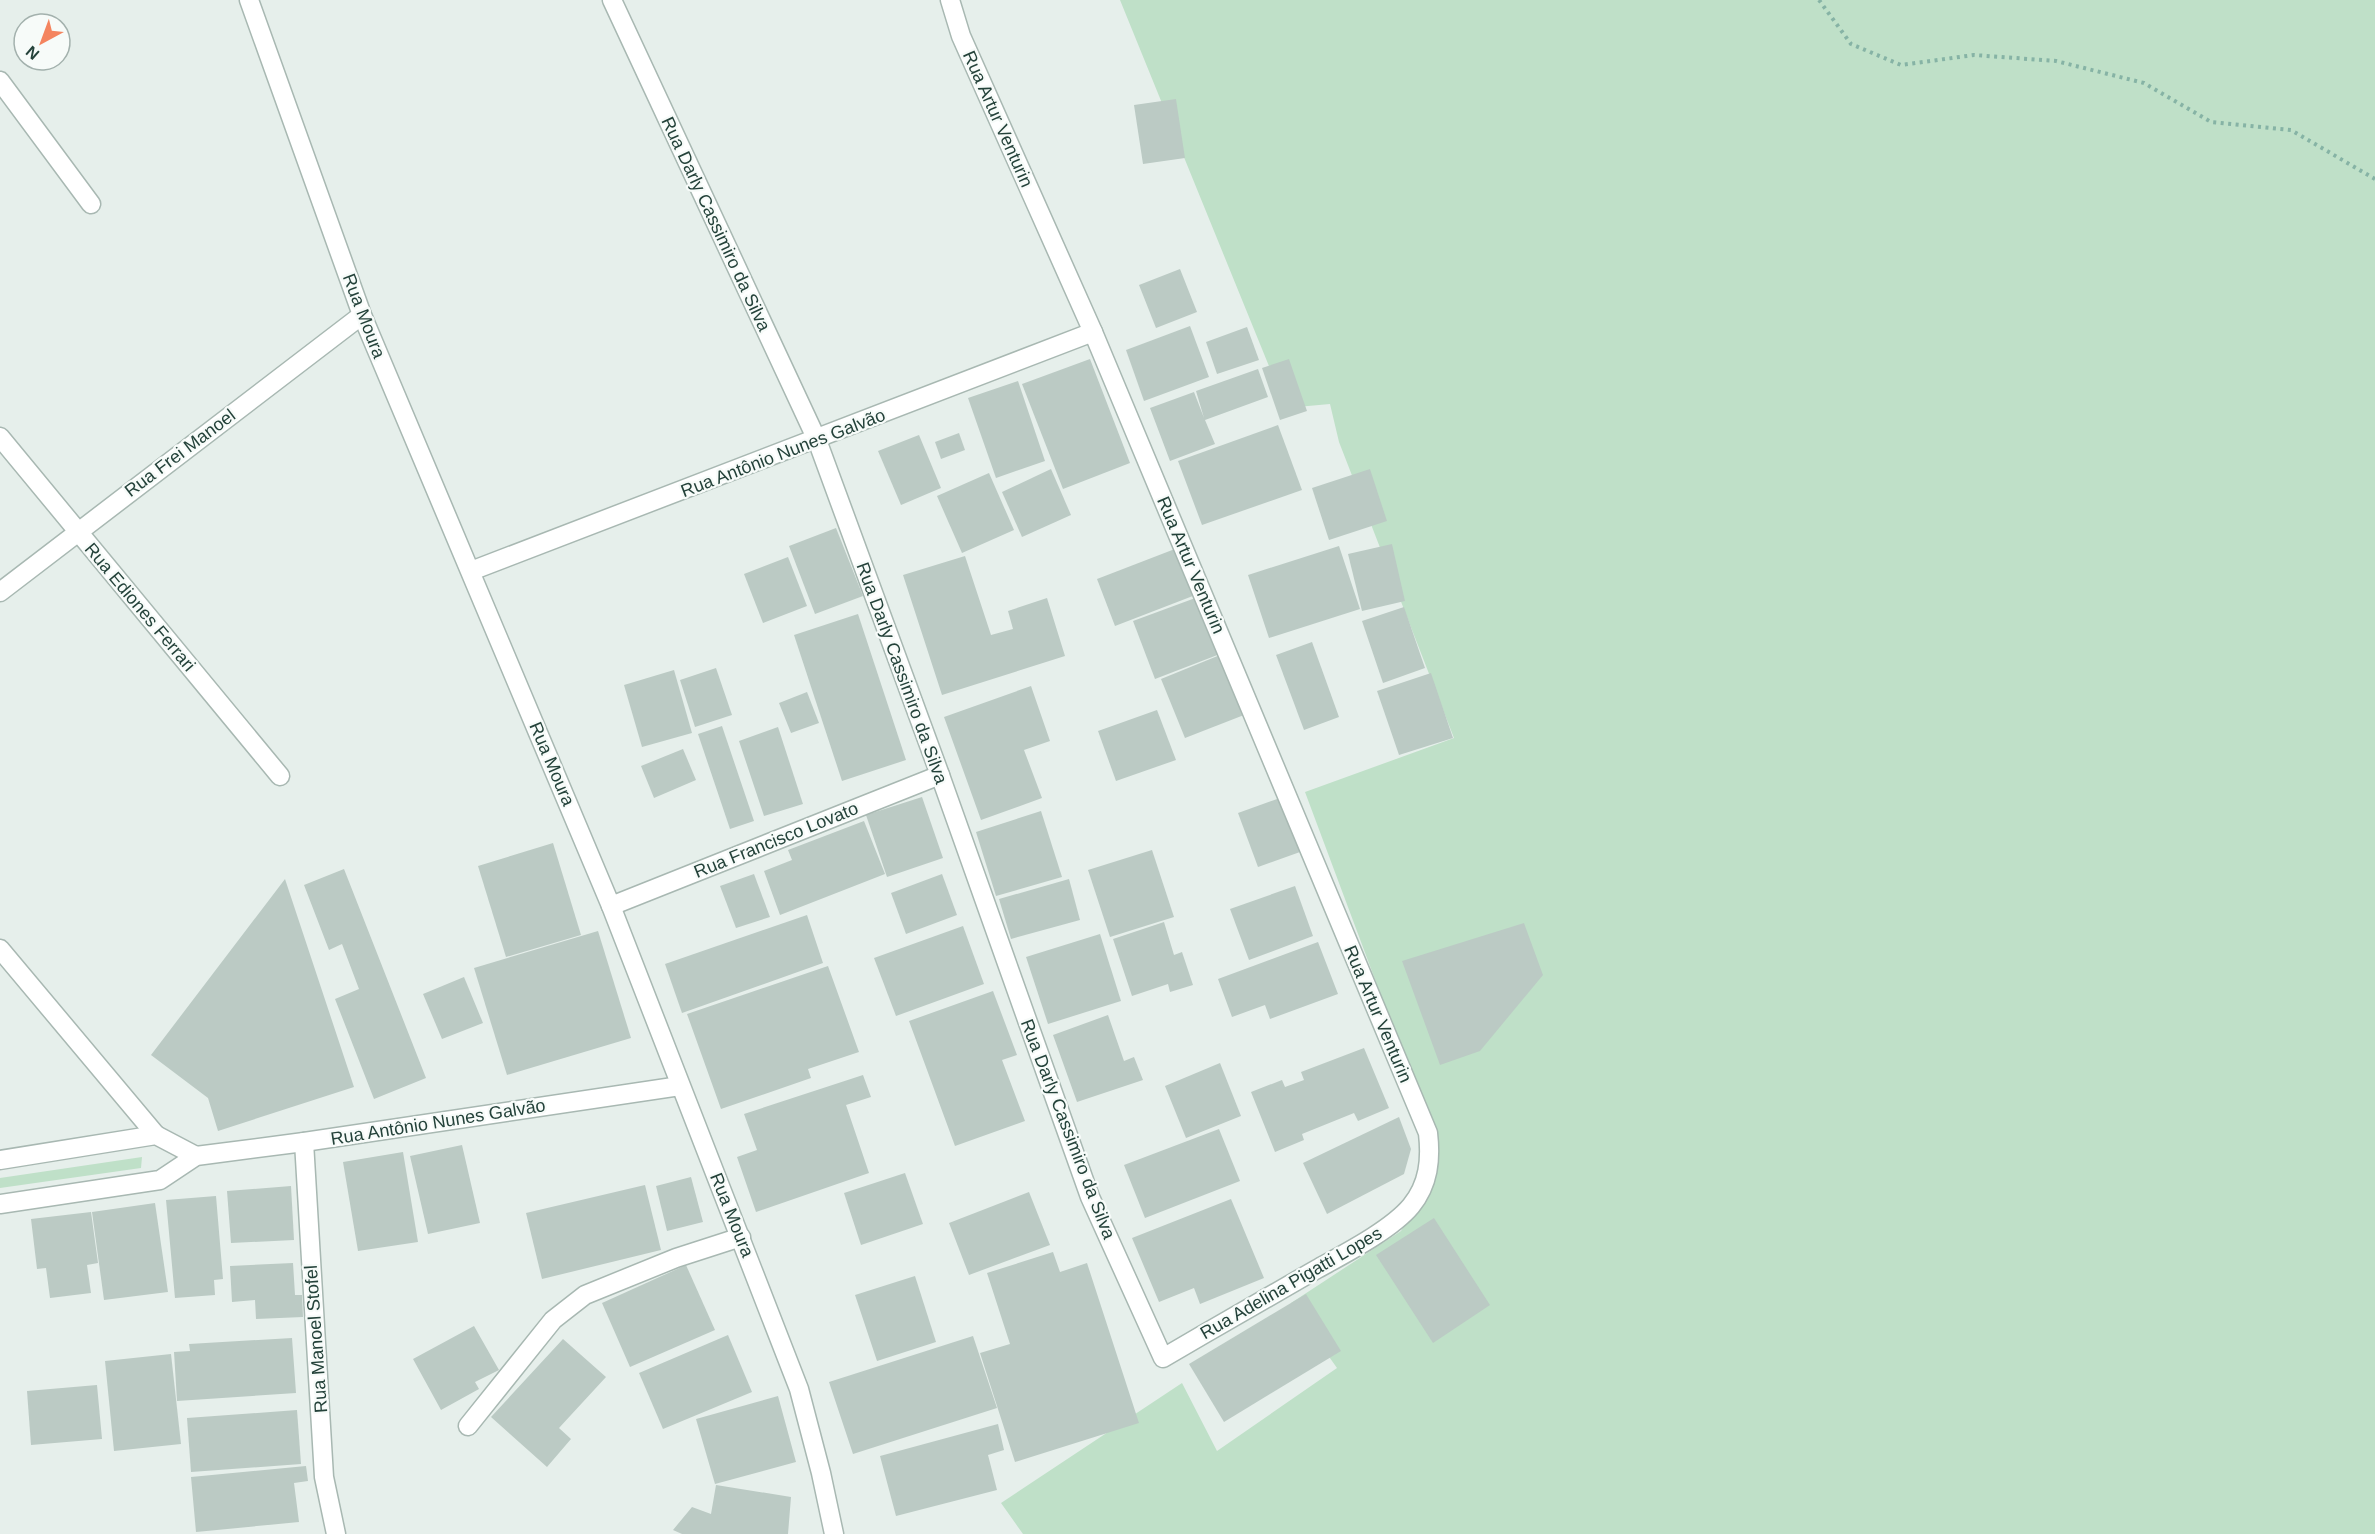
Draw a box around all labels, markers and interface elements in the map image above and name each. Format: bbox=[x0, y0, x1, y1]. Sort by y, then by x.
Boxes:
north arrow bbox=[12, 12, 72, 72]
text: N bbox=[23, 43, 42, 63]
street label: Rua Artur Venturin bbox=[959, 48, 1037, 190]
street label: Rua Darly Cassimiro da Silva bbox=[657, 114, 775, 335]
street label: Rua Moura bbox=[339, 271, 390, 362]
street label: Rua Frei Manoel bbox=[121, 405, 239, 501]
street label: Rua Antônio Nunes Galvão bbox=[678, 405, 888, 501]
street label: Rua Artur Venturin bbox=[1153, 493, 1229, 637]
street label: Rua Ediones Ferrari bbox=[81, 539, 199, 675]
street label: Rua Darly Cassimiro da Silva bbox=[853, 560, 952, 787]
street label: Rua Moura bbox=[525, 719, 579, 810]
street label: Rua Francisco Lovato bbox=[691, 798, 861, 882]
street label: Rua Artur Venturin bbox=[1340, 942, 1416, 1086]
street label: Rua Darly Cassimiro da Silva bbox=[1017, 1016, 1120, 1243]
street label: Rua Antônio Nunes Galvão bbox=[329, 1095, 547, 1149]
street label: Rua Moura bbox=[706, 1170, 758, 1261]
street label: Rua Adelina Pigatti Lopes bbox=[1197, 1223, 1385, 1343]
street label: Rua Manoel Stofel bbox=[301, 1264, 331, 1414]

